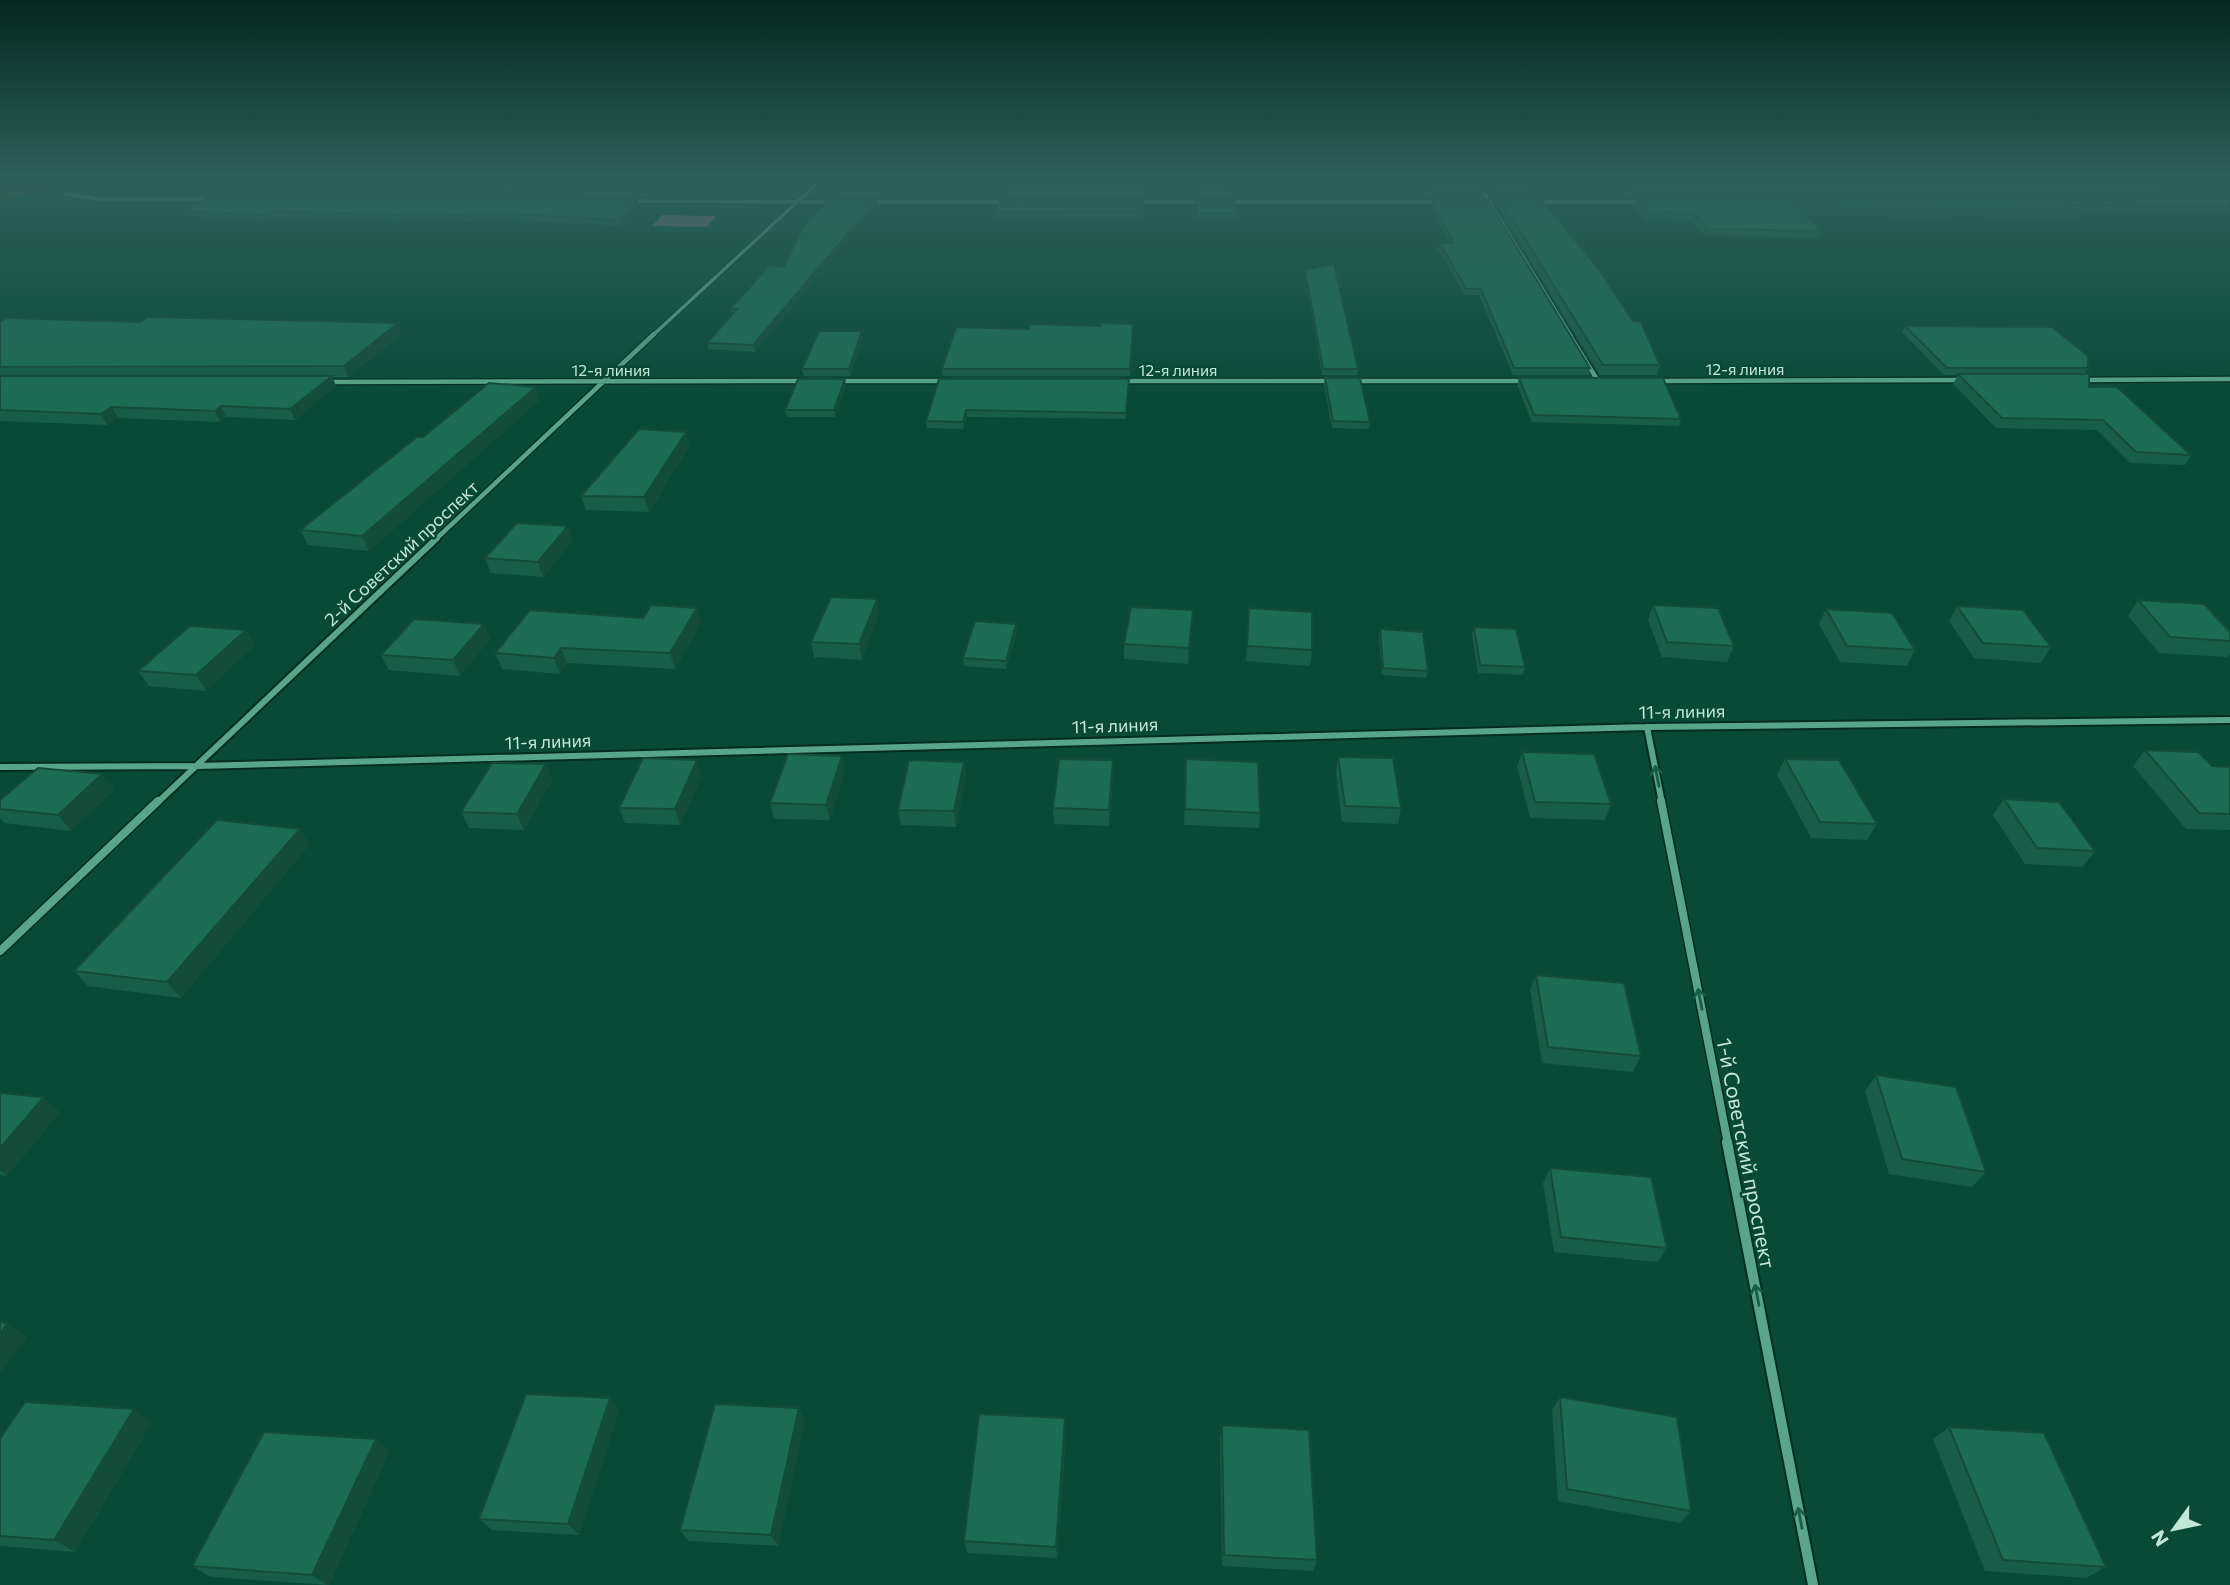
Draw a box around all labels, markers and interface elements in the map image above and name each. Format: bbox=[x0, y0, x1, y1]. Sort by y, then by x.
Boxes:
street label: 12-я линия bbox=[1705, 359, 1785, 378]
street label: 12-я линия bbox=[571, 360, 651, 379]
street label: 12-я линия bbox=[1138, 360, 1218, 379]
street label: 2-й Советский проспект bbox=[319, 475, 483, 630]
street label: 11-я линия bbox=[1638, 699, 1726, 723]
street label: 11-я линия bbox=[1071, 712, 1159, 738]
street label: 11-я линия bbox=[504, 728, 592, 754]
one-way arrow bbox=[1649, 765, 1663, 788]
one-way arrow bbox=[1693, 988, 1706, 1011]
street label: 1-й Советский проспект bbox=[1712, 1036, 1782, 1270]
one-way arrow bbox=[1750, 1284, 1763, 1307]
north arrow bbox=[2139, 1494, 2209, 1564]
one-way arrow bbox=[1793, 1507, 1807, 1530]
text: N bbox=[2146, 1526, 2173, 1551]

